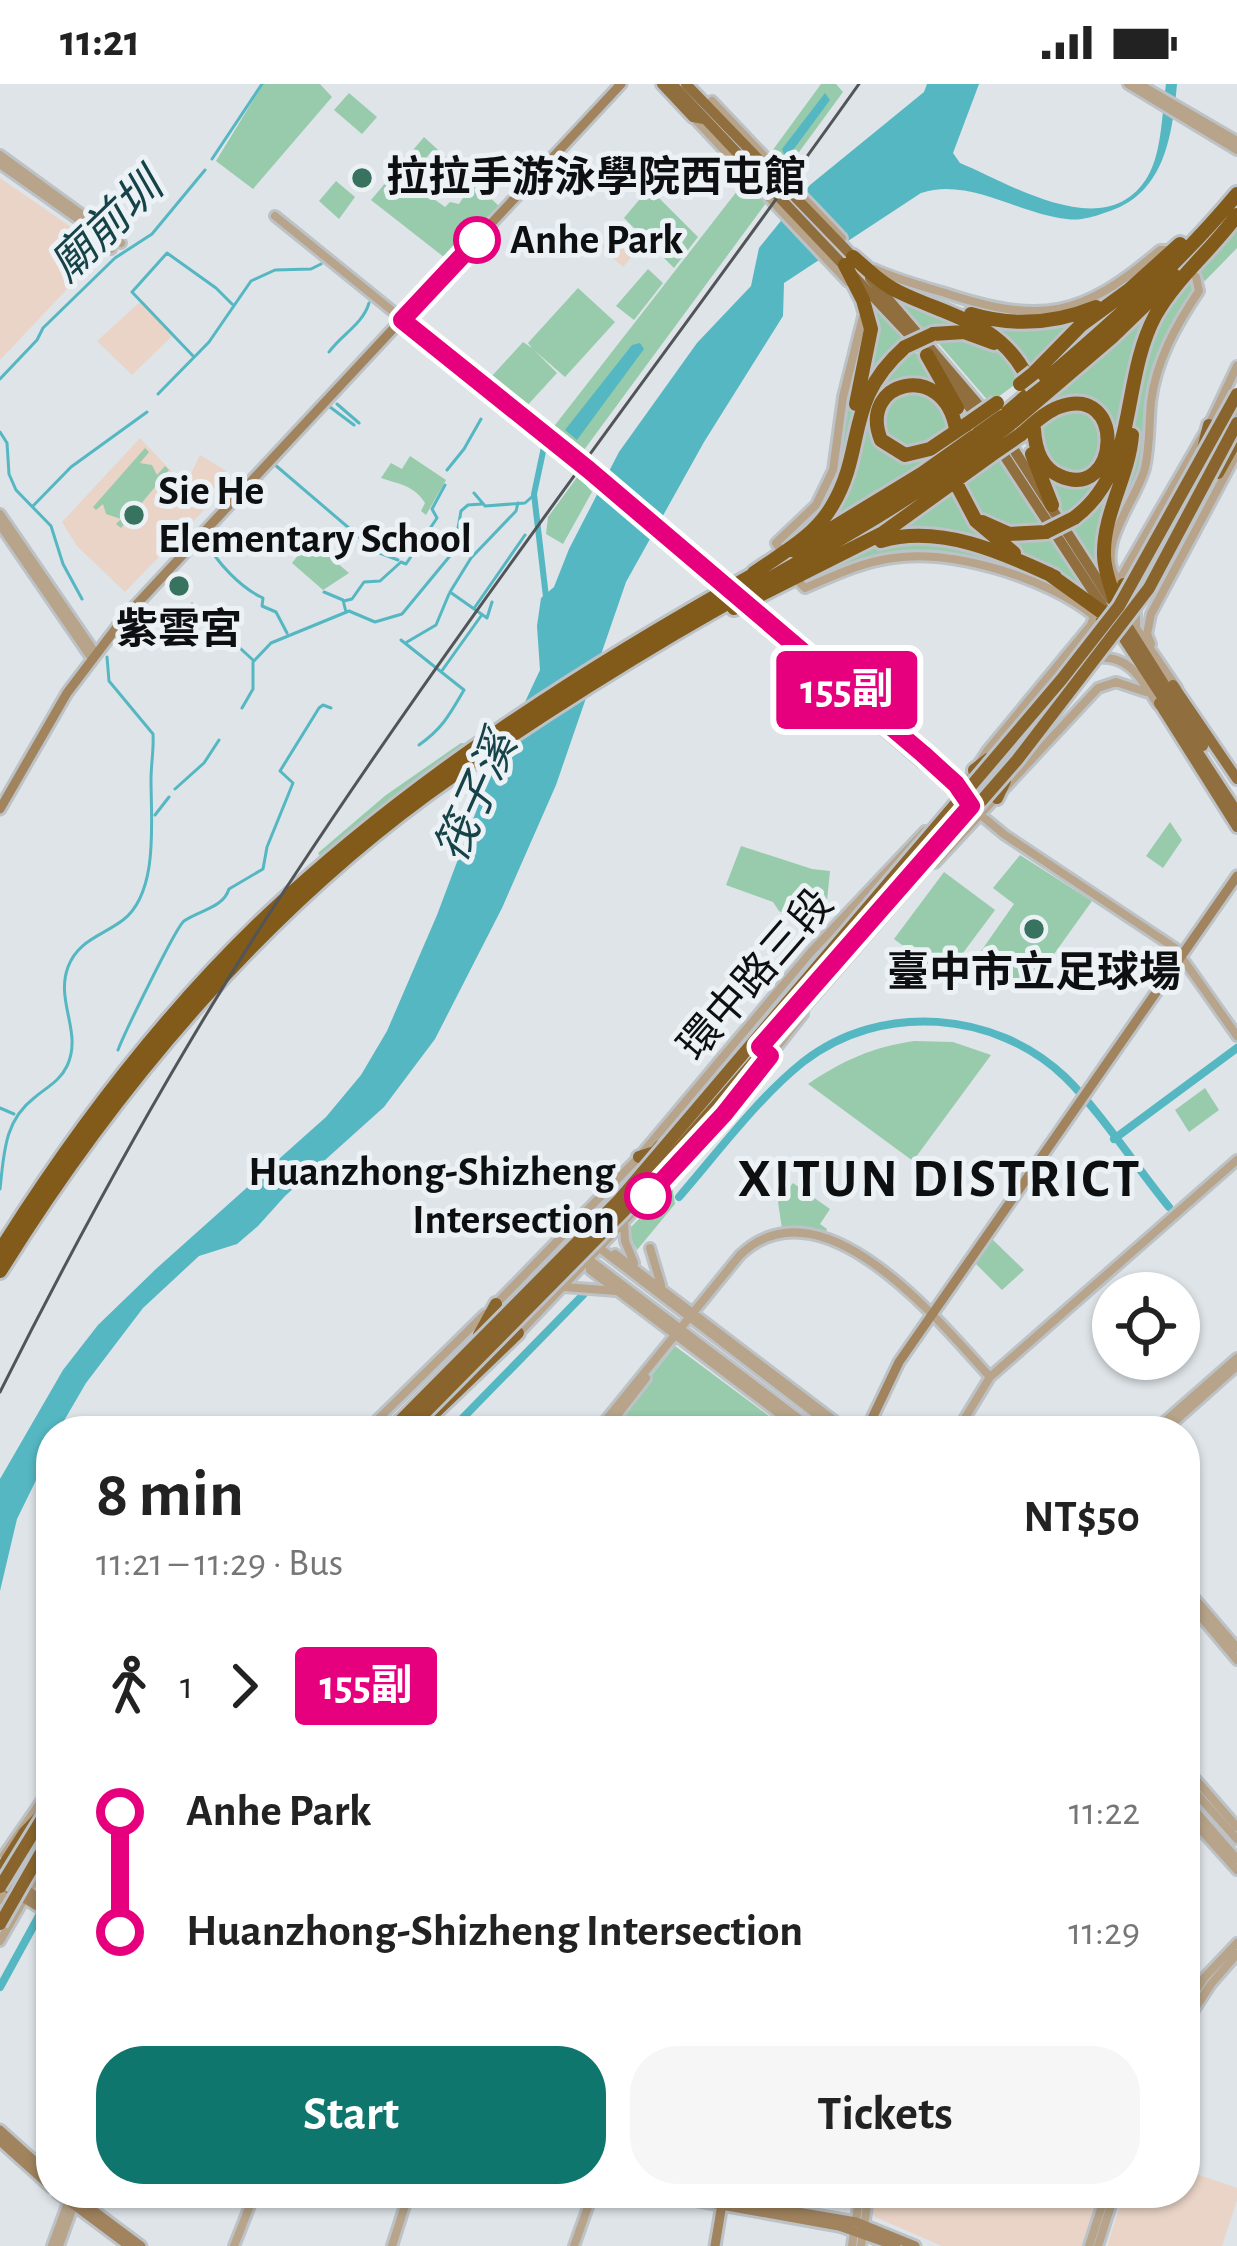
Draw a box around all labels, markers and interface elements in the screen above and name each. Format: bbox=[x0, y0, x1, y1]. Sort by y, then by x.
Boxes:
text: 11:21 bbox=[60, 19, 140, 64]
place label: 拉拉手游泳學院西屯館 bbox=[386, 154, 806, 199]
water label: 廟前圳 bbox=[41, 158, 175, 290]
marker: 拉拉手游泳學院西屯館 bbox=[349, 165, 375, 191]
marker: Anhe Park bbox=[455, 218, 499, 262]
place label: Anhe Park bbox=[510, 219, 683, 261]
place label: Sie He Elementary School bbox=[158, 470, 472, 560]
marker: Sie He Elementary School bbox=[121, 502, 147, 528]
marker: 紫雲宮 bbox=[166, 573, 192, 599]
place label: 紫雲宮 bbox=[116, 607, 242, 651]
line badge: 155副 bbox=[763, 651, 931, 729]
text: 155副 bbox=[800, 669, 894, 711]
water label: 筏子溪 bbox=[426, 720, 527, 869]
street label: 環中路三段 bbox=[670, 881, 841, 1068]
marker: 臺中市立足球場 bbox=[1021, 916, 1047, 942]
place label: 臺中市立足球場 bbox=[887, 949, 1181, 994]
place label: Huanzhong-Shizheng Intersection bbox=[248, 1151, 616, 1241]
district label: XITUN DISTRICT bbox=[737, 1153, 1143, 1207]
marker: Huanzhong-Shizheng Intersection bbox=[626, 1174, 670, 1218]
map controls bbox=[1092, 1272, 1200, 1380]
button: locate bbox=[1092, 1272, 1200, 1380]
text: 8 min bbox=[96, 1462, 244, 1528]
text: NT$50 bbox=[1023, 1495, 1140, 1540]
text: 11:21 – 11:29 · Bus bbox=[96, 1544, 343, 1583]
icon: walk bbox=[96, 1653, 162, 1719]
icon: forward bbox=[211, 1653, 277, 1719]
text: 155副 bbox=[319, 1665, 413, 1707]
text: 1 bbox=[180, 1667, 193, 1706]
text: Anhe Park bbox=[186, 1789, 371, 1834]
text: 11:22 bbox=[1069, 1793, 1140, 1832]
text: Huanzhong-Shizheng Intersection bbox=[186, 1909, 803, 1954]
text: 11:29 bbox=[1068, 1913, 1140, 1952]
button: Start bbox=[96, 2046, 606, 2184]
button: Tickets bbox=[630, 2046, 1140, 2184]

